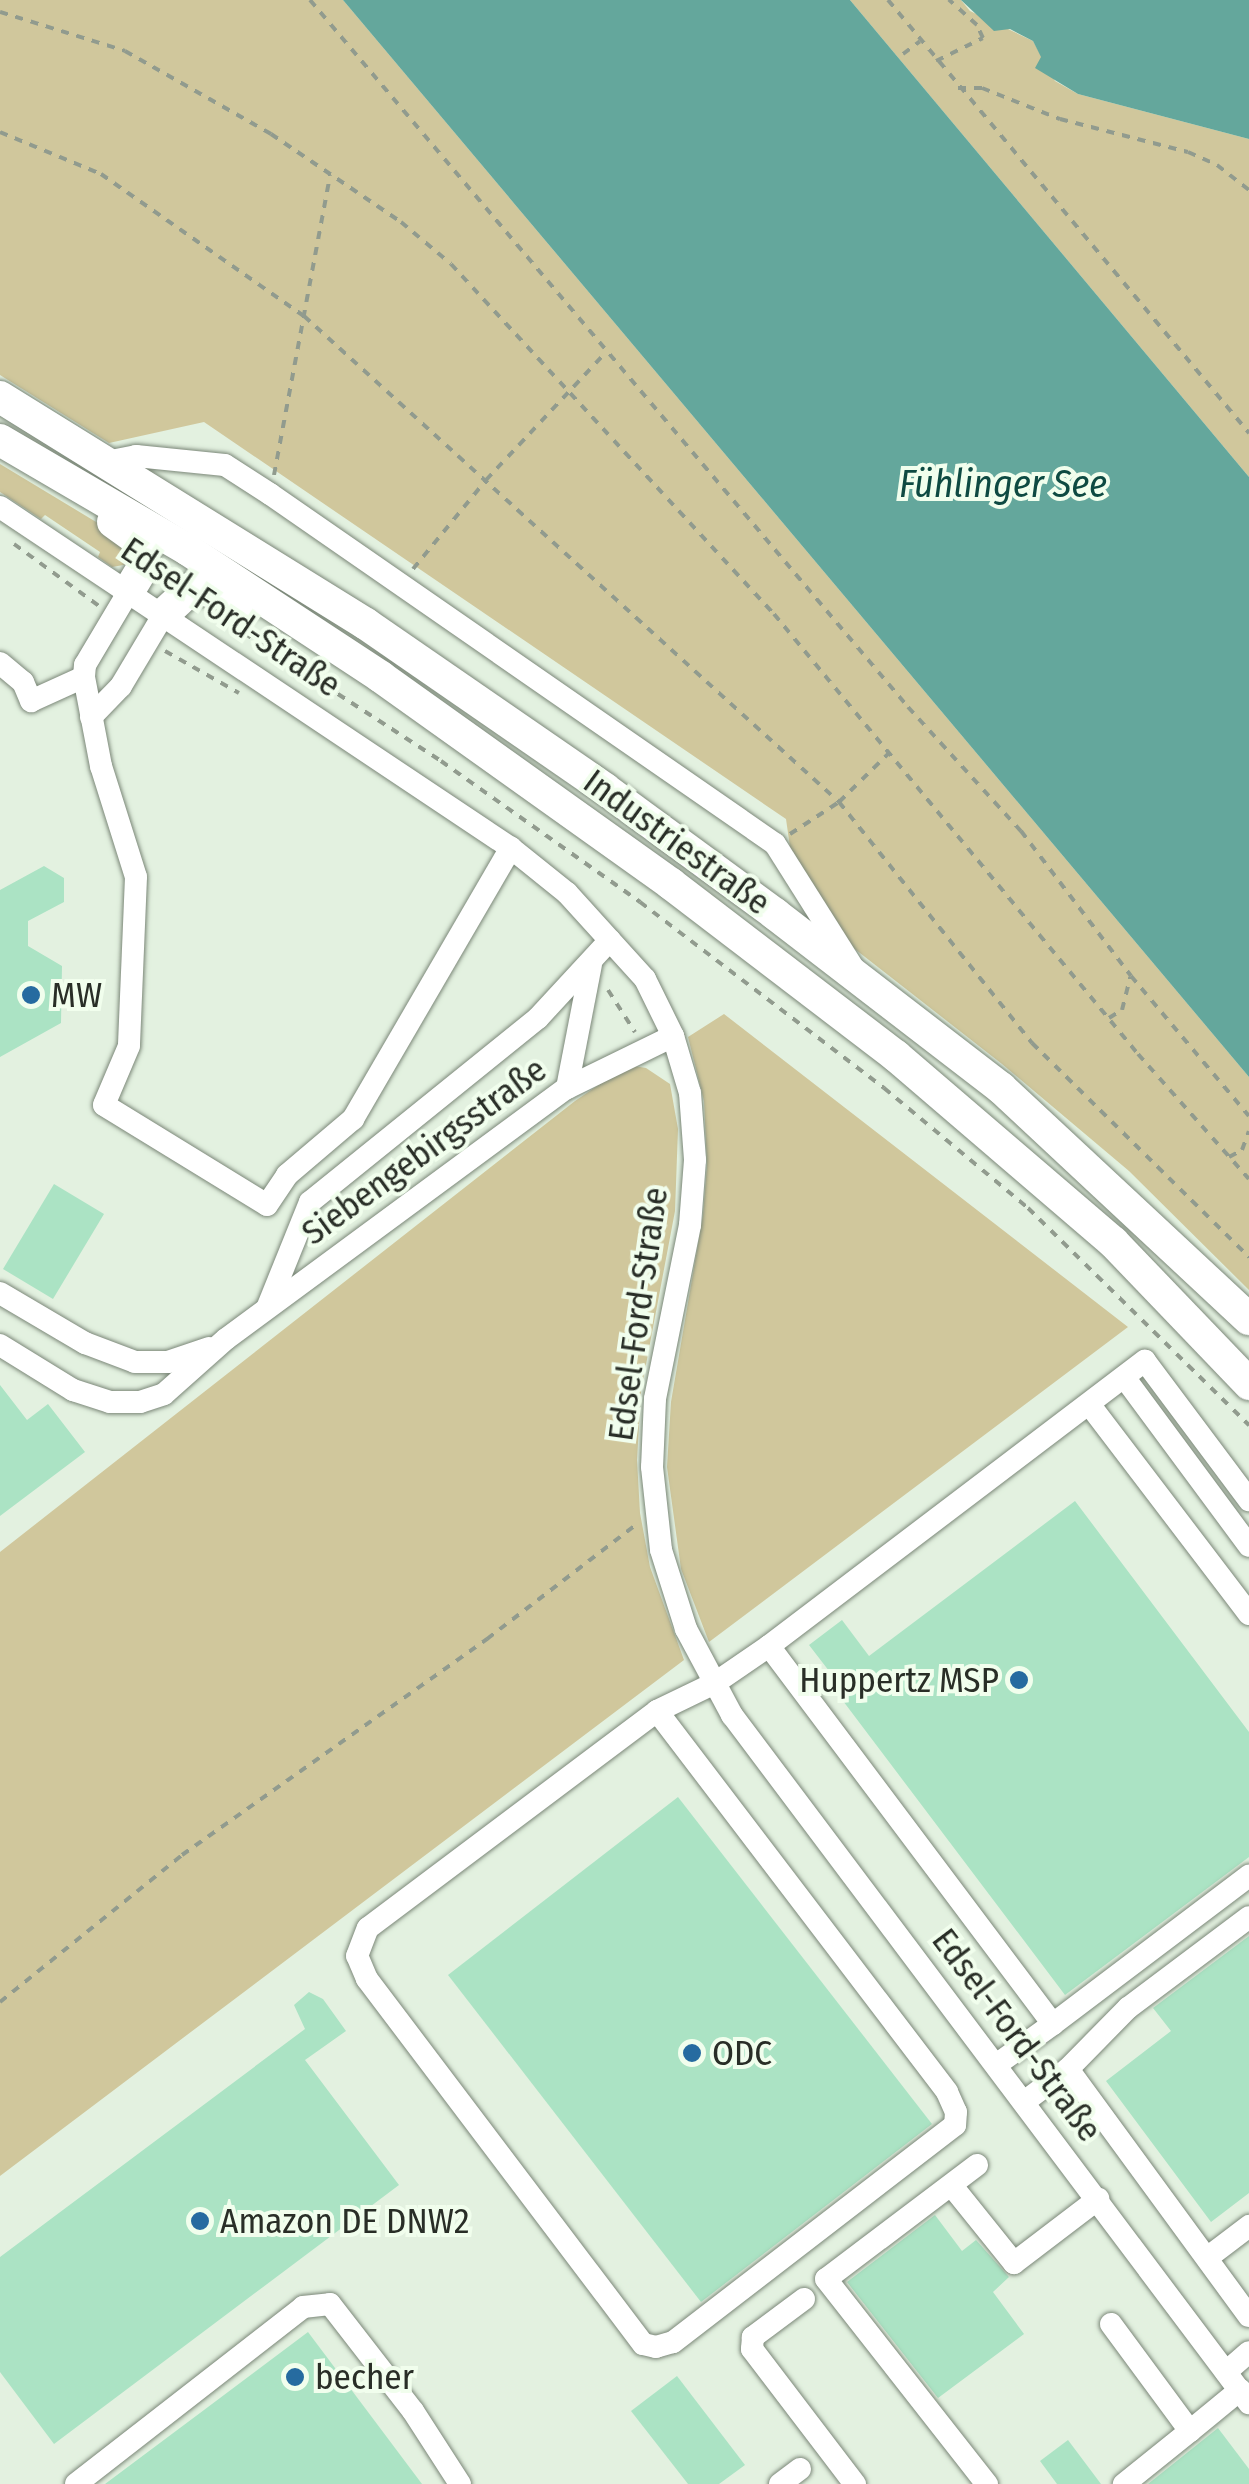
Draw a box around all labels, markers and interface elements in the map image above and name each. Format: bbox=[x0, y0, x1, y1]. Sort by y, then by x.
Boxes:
water label: Fühlinger See bbox=[899, 462, 1107, 508]
street label: Edsel-Ford-Straße bbox=[113, 528, 349, 706]
street label: Industriestraße bbox=[576, 760, 778, 924]
place label: MW bbox=[51, 974, 102, 1016]
marker: MW bbox=[20, 984, 42, 1006]
street label: Siebengebirgsstraße bbox=[294, 1048, 554, 1254]
street label: Edsel-Ford-Straße bbox=[599, 1185, 677, 1443]
place label: Huppertz MSP bbox=[799, 1659, 999, 1701]
marker: Huppertz MSP bbox=[1008, 1669, 1030, 1691]
street label: Edsel-Ford-Straße bbox=[923, 1920, 1111, 2150]
place label: ODC bbox=[712, 2032, 772, 2074]
marker: ODC bbox=[681, 2042, 703, 2064]
place label: Amazon DE DNW2 bbox=[220, 2200, 469, 2242]
marker: Amazon DE DNW2 bbox=[189, 2210, 211, 2232]
place label: becher bbox=[315, 2356, 414, 2398]
marker: becher bbox=[284, 2366, 306, 2388]

